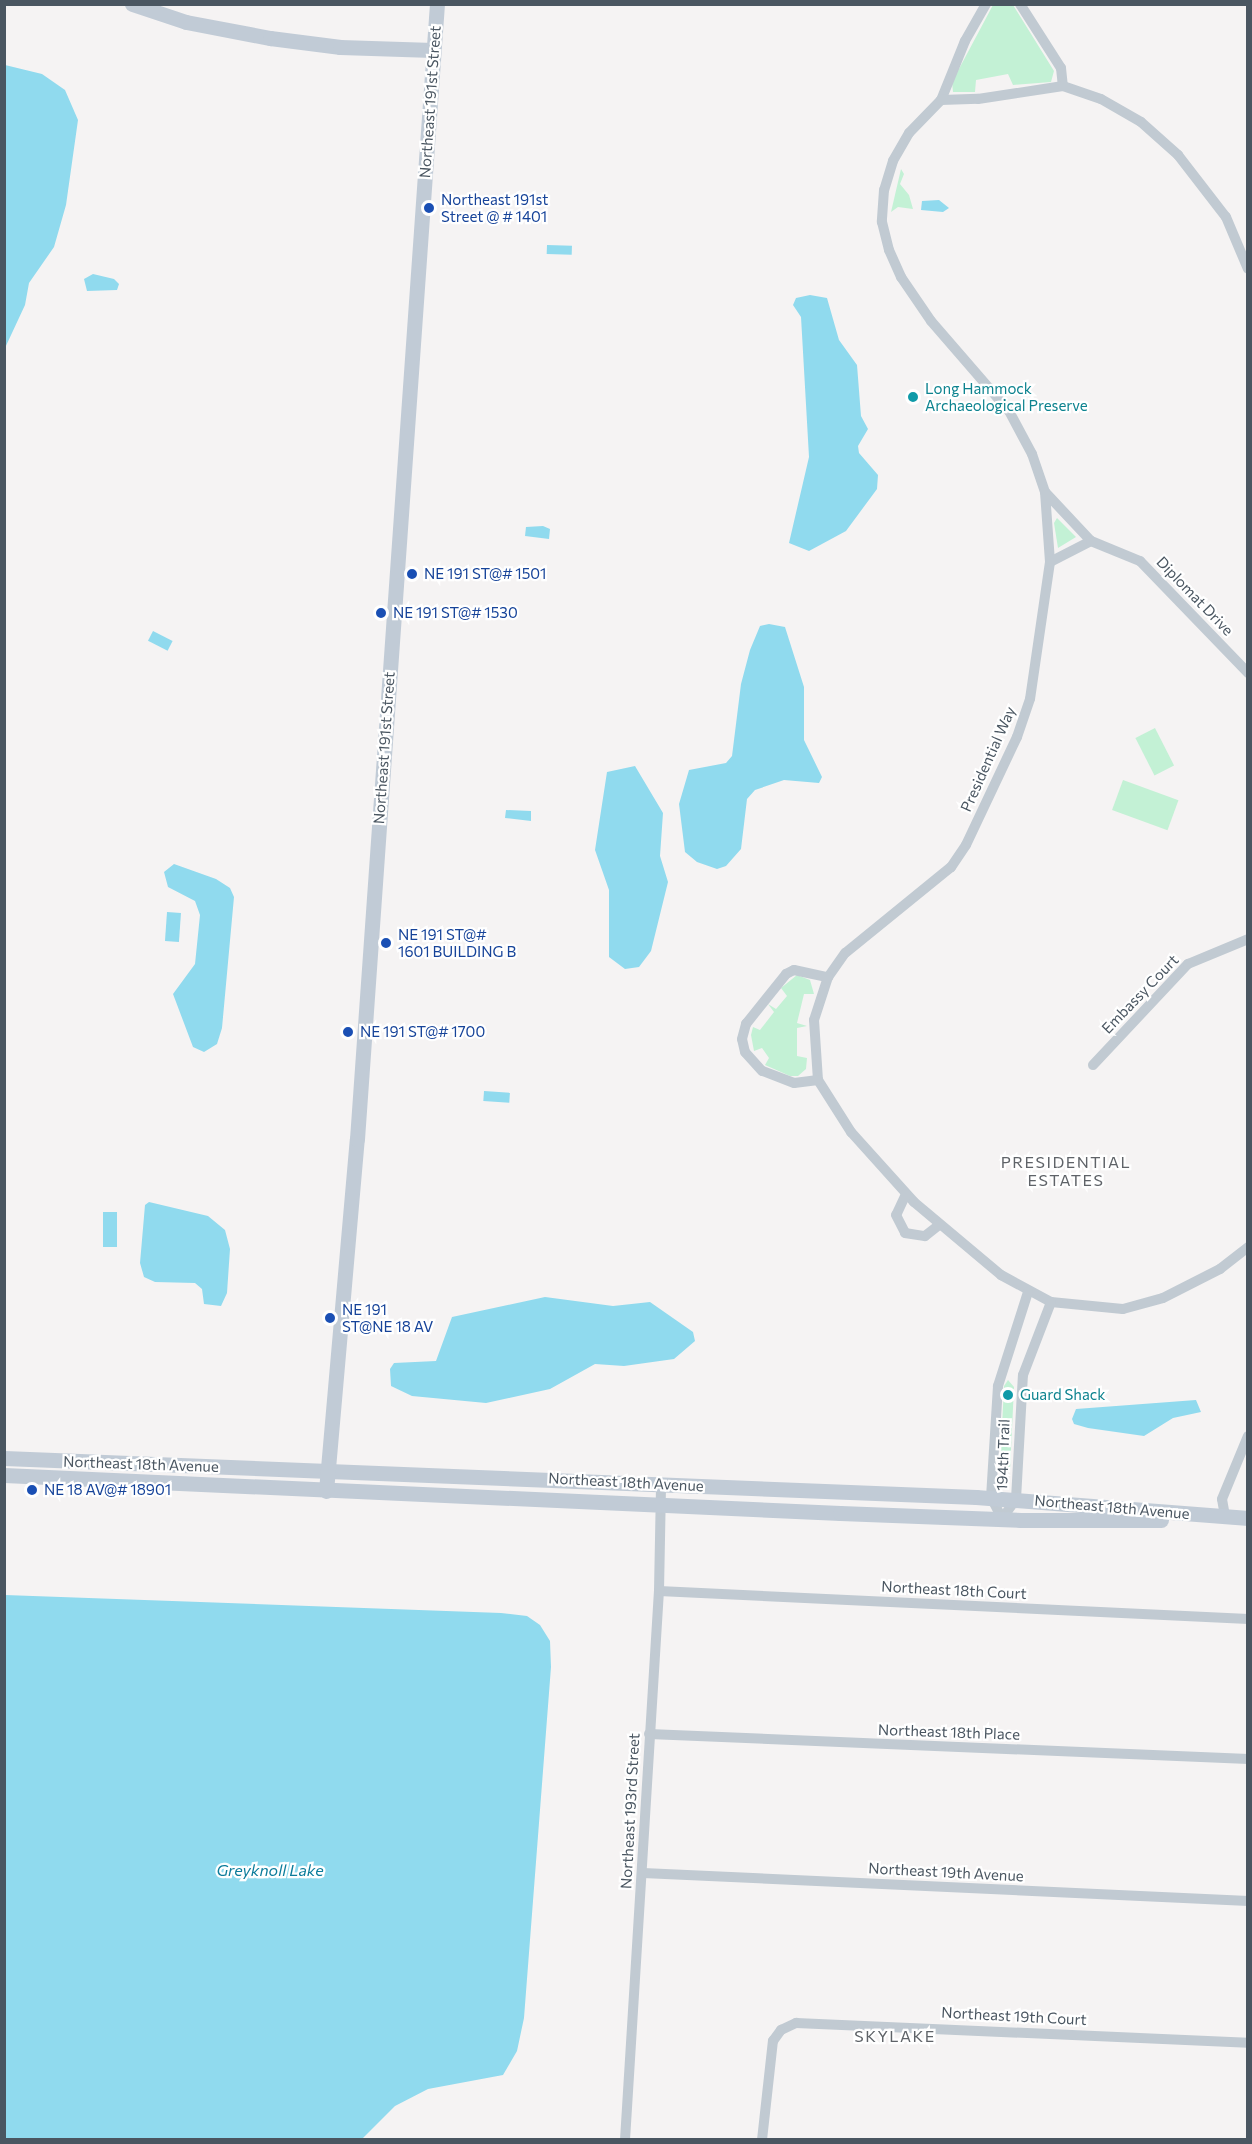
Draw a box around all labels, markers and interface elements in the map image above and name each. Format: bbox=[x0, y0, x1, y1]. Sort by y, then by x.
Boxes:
street label: Northeast 191st Street bbox=[416, 25, 444, 179]
place label: Northeast 191st Street @ # 1401 bbox=[441, 190, 548, 225]
marker: Northeast 191st Street @ # 1401 bbox=[422, 201, 436, 215]
place label: Long Hammock Archaeological Preserve bbox=[925, 379, 1088, 414]
marker: Long Hammock Archaeological Preserve bbox=[906, 390, 920, 404]
street label: Diplomat Drive bbox=[1153, 553, 1237, 639]
place label: NE 191 ST@# 1501 bbox=[424, 565, 547, 583]
marker: NE 191 ST@# 1501 bbox=[405, 567, 419, 581]
place label: NE 191 ST@# 1530 bbox=[393, 604, 518, 622]
marker: NE 191 ST@# 1530 bbox=[374, 606, 388, 620]
street label: Northeast 191st Street bbox=[370, 671, 398, 825]
street label: Presidential Way bbox=[957, 704, 1019, 814]
place label: NE 191 ST@# 1601 BUILDING B bbox=[398, 925, 516, 960]
marker: NE 191 ST@# 1601 BUILDING B bbox=[379, 936, 393, 950]
street label: Embassy Court bbox=[1098, 951, 1182, 1037]
place label: NE 191 ST@# 1700 bbox=[360, 1023, 485, 1041]
marker: NE 191 ST@# 1700 bbox=[341, 1025, 355, 1039]
district label: PRESIDENTIAL ESTATES bbox=[1001, 1152, 1131, 1190]
place label: NE 191 ST@NE 18 AV bbox=[342, 1300, 433, 1335]
marker: NE 191 ST@NE 18 AV bbox=[323, 1311, 337, 1325]
place label: Guard Shack bbox=[1020, 1386, 1105, 1404]
marker: Guard Shack bbox=[1001, 1388, 1015, 1402]
street label: 194th Trail bbox=[993, 1419, 1013, 1491]
street label: Northeast 18th Avenue bbox=[63, 1452, 219, 1476]
street label: Northeast 18th Avenue bbox=[548, 1469, 704, 1495]
place label: NE 18 AV@# 18901 bbox=[44, 1481, 171, 1499]
marker: NE 18 AV@# 18901 bbox=[25, 1483, 39, 1497]
street label: Northeast 18th Avenue bbox=[1034, 1491, 1190, 1523]
street label: Northeast 18th Court bbox=[881, 1577, 1027, 1603]
street label: Northeast 18th Place bbox=[878, 1721, 1020, 1743]
street label: Northeast 193rd Street bbox=[617, 1732, 643, 1890]
street label: Northeast 19th Avenue bbox=[868, 1859, 1024, 1885]
water label: Greyknoll Lake bbox=[216, 1860, 324, 1880]
street label: Northeast 19th Court bbox=[941, 2003, 1087, 2029]
district label: SKYLAKE bbox=[854, 2026, 936, 2046]

